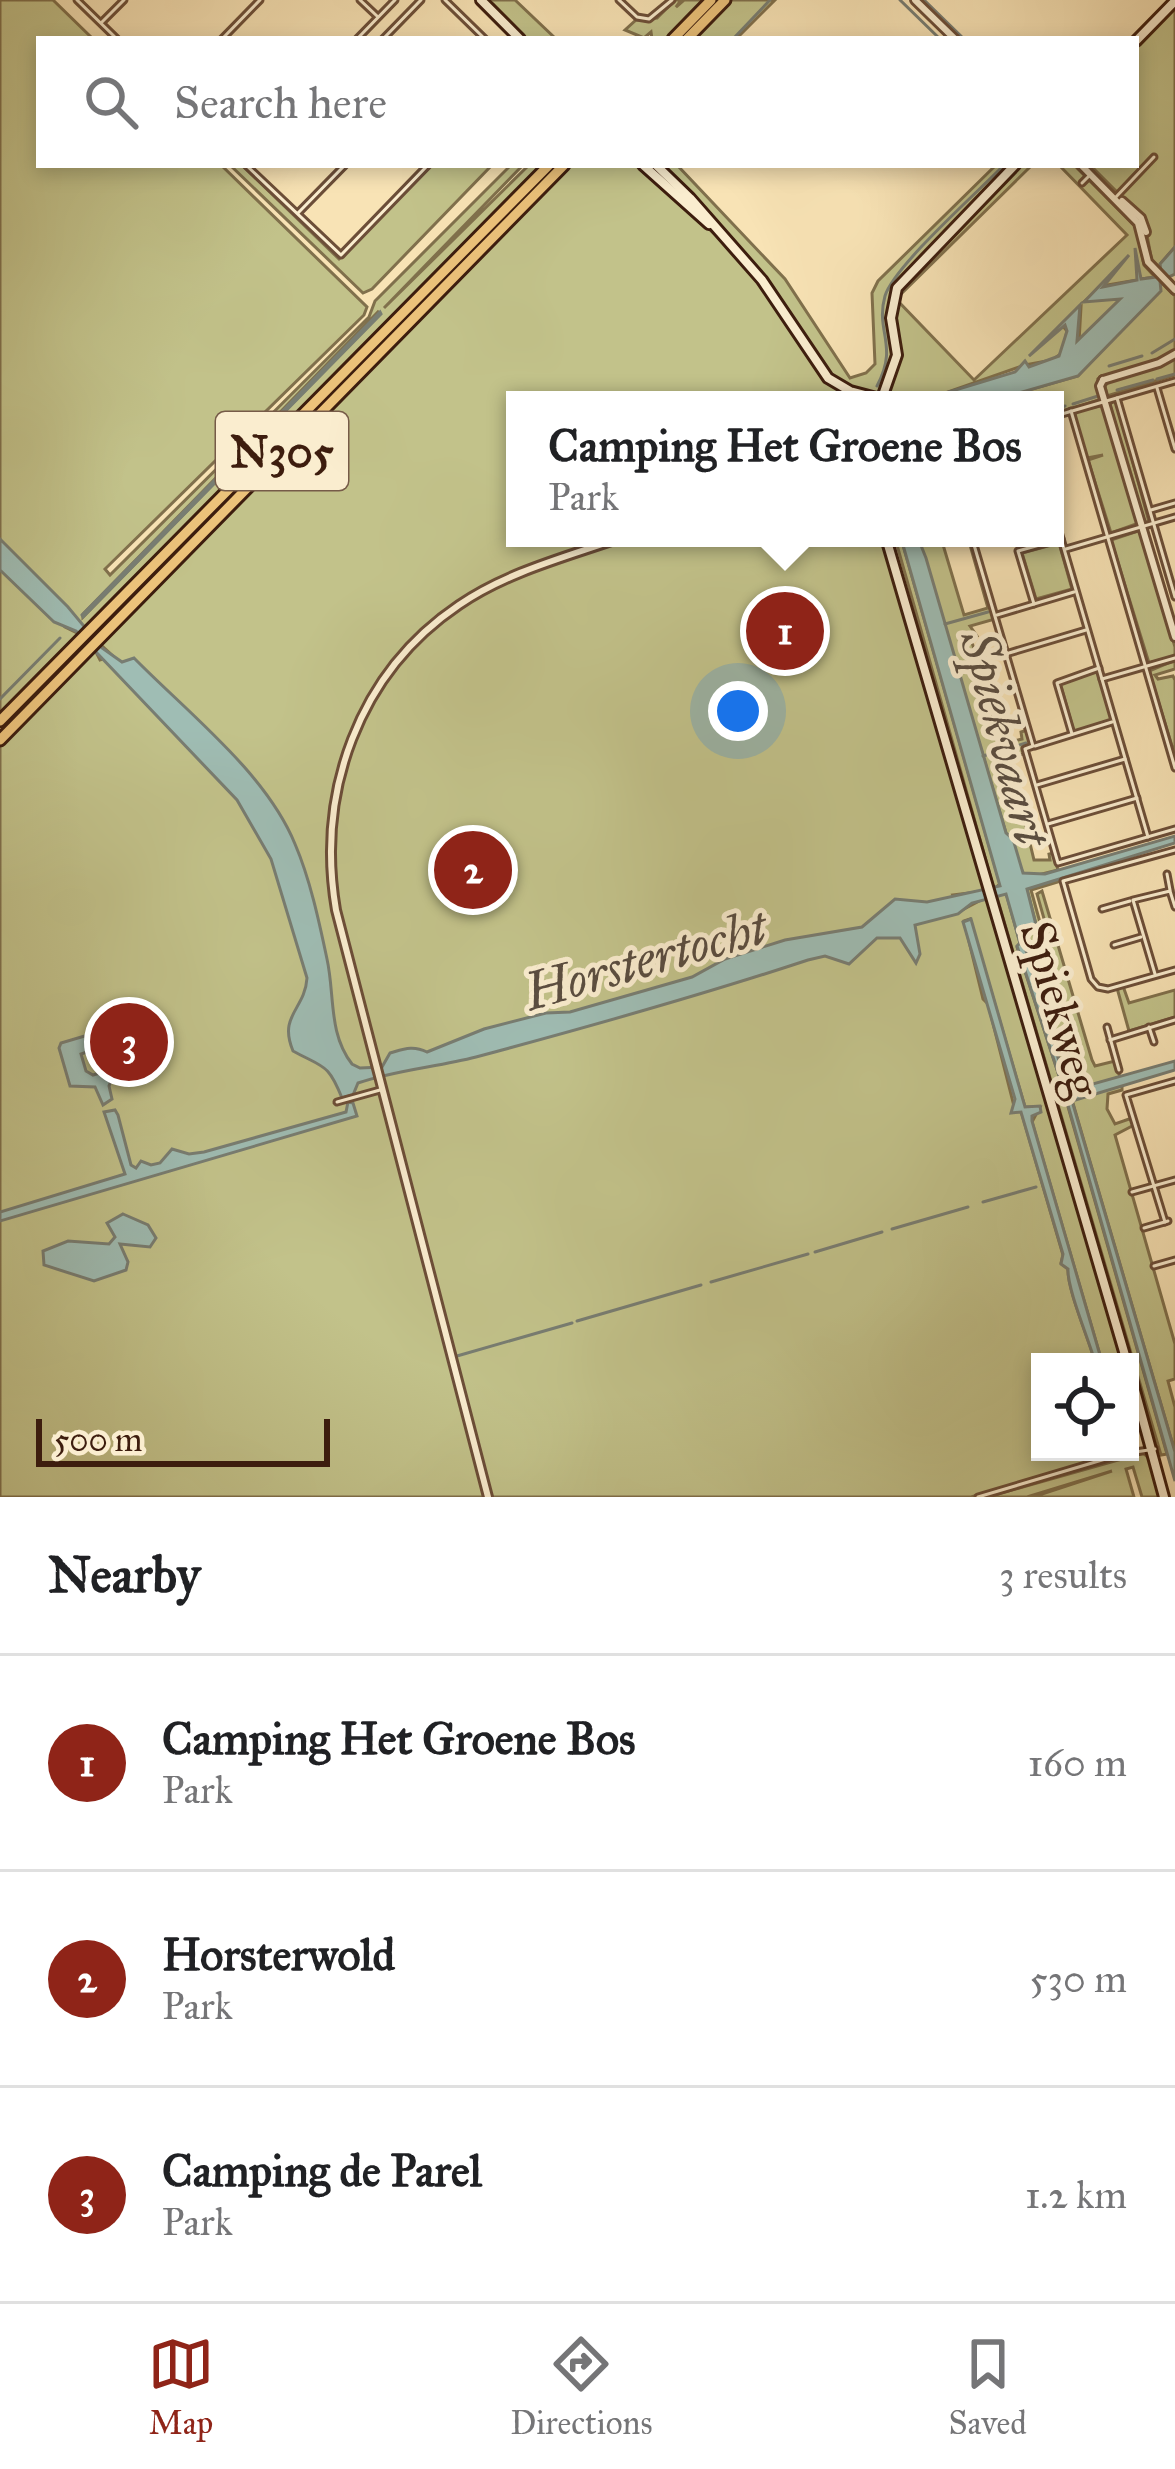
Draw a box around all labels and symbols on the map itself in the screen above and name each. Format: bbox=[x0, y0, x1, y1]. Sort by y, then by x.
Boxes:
road number: N305 bbox=[216, 412, 348, 490]
pin: 1 bbox=[746, 586, 824, 676]
water label: Spiekvaart bbox=[946, 623, 1064, 855]
your location bbox=[708, 681, 768, 741]
pin: 2 bbox=[434, 825, 512, 915]
water label: Horstertocht bbox=[516, 895, 777, 1024]
street label: Spiekweg bbox=[1008, 914, 1114, 1104]
pin: 3 bbox=[90, 997, 168, 1087]
scale bar bbox=[36, 1413, 330, 1466]

